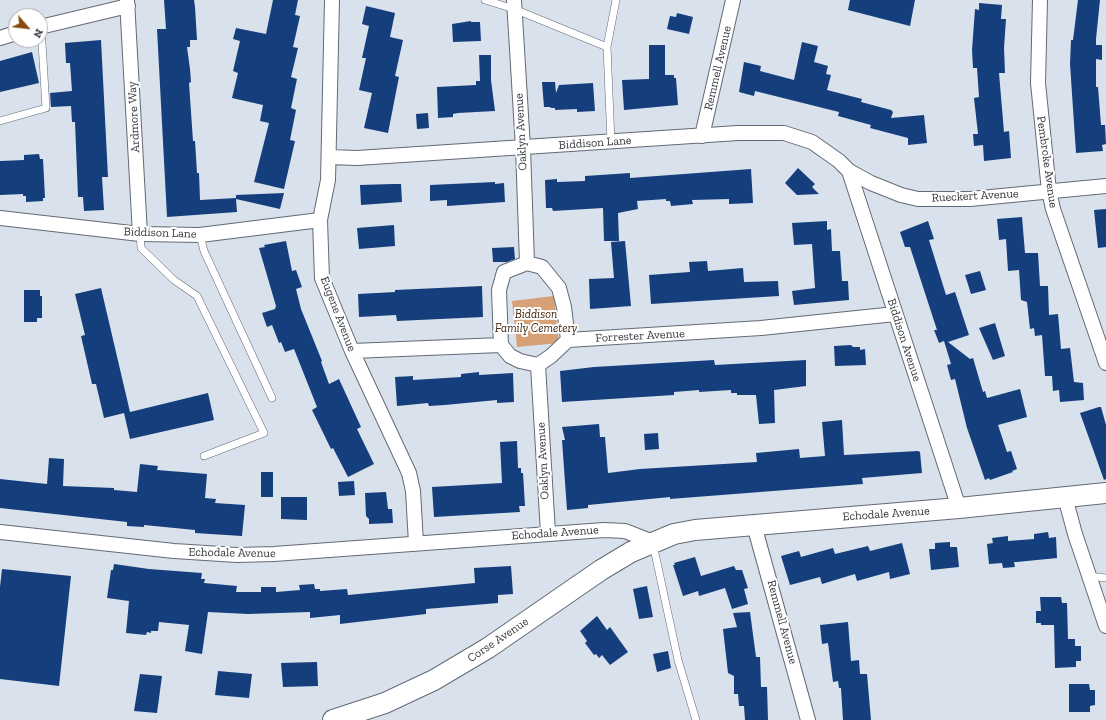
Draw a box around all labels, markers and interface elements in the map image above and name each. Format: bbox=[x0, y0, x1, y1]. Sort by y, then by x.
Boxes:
north arrow bbox=[8, 8, 48, 48]
street label: Remmell Avenue bbox=[701, 24, 735, 112]
text: N bbox=[30, 27, 46, 40]
street label: Ardmore Way bbox=[125, 81, 143, 153]
street label: Oaklyn Avenue bbox=[512, 93, 530, 171]
street label: Pembroke Avenue bbox=[1033, 115, 1061, 209]
street label: Biddison Lane bbox=[558, 133, 632, 153]
street label: Rueckert Avenue bbox=[931, 187, 1019, 205]
street label: Biddison Lane bbox=[123, 225, 197, 241]
street label: Eugene Avenue bbox=[317, 274, 359, 354]
street label: Biddison Avenue bbox=[884, 297, 924, 383]
park label: Biddison Family Cemetery bbox=[495, 308, 577, 336]
street label: Forrester Avenue bbox=[595, 326, 685, 346]
street label: Oaklyn Avenue bbox=[534, 422, 552, 500]
street label: Echodale Avenue bbox=[842, 504, 930, 524]
street label: Echodale Avenue bbox=[511, 523, 599, 543]
street label: Echodale Avenue bbox=[188, 545, 276, 561]
street label: Remmell Avenue bbox=[764, 578, 800, 666]
street label: Corse Avenue bbox=[465, 614, 531, 666]

